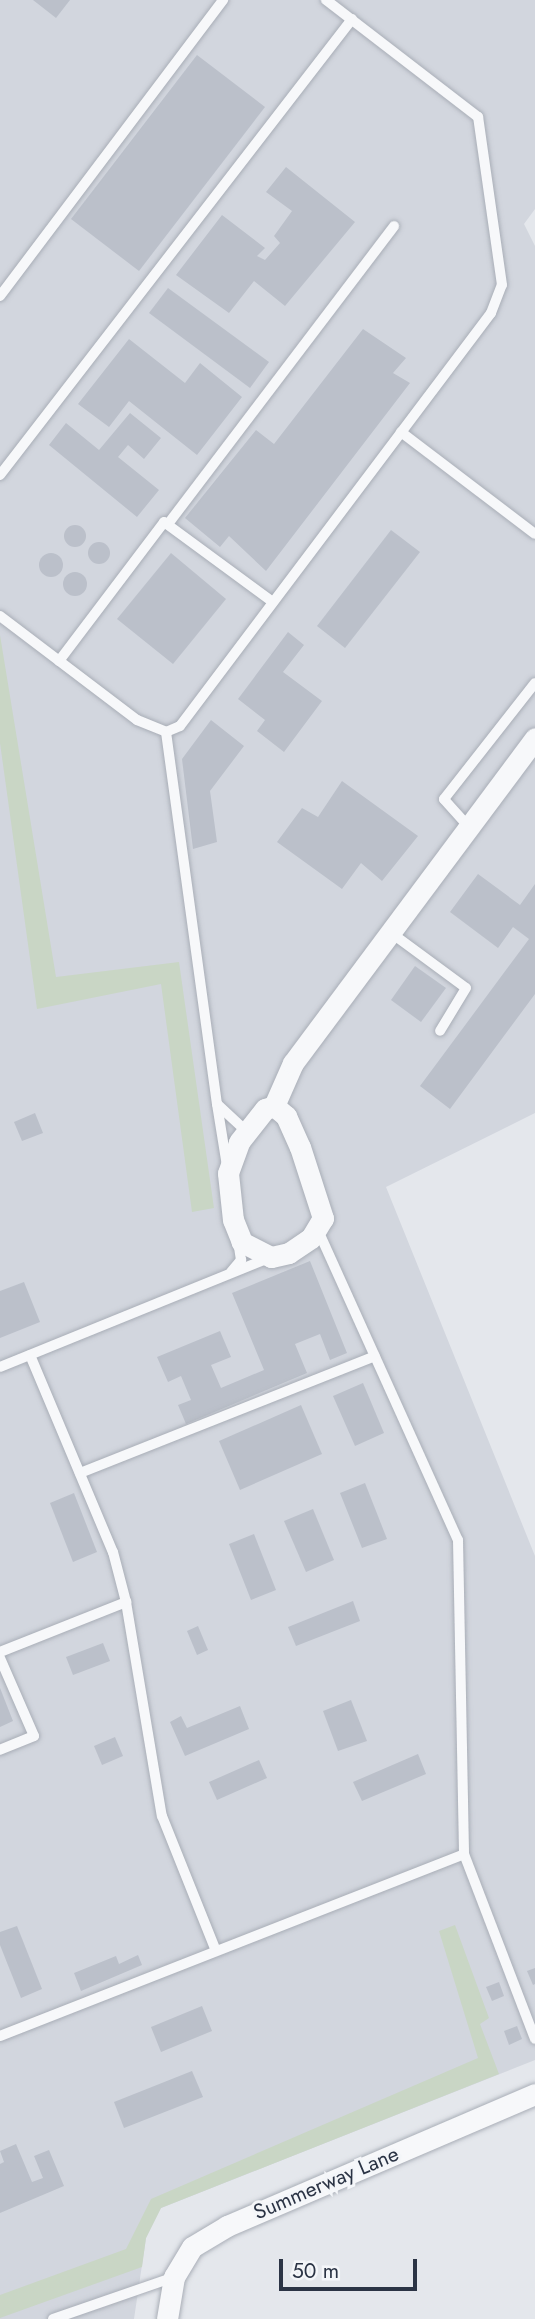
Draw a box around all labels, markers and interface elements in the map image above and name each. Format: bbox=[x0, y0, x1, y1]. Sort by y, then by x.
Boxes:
street label: Summerway Lane bbox=[250, 2141, 402, 2225]
scale bar bbox=[283, 2246, 421, 2290]
text: 50 m bbox=[292, 2256, 339, 2286]

